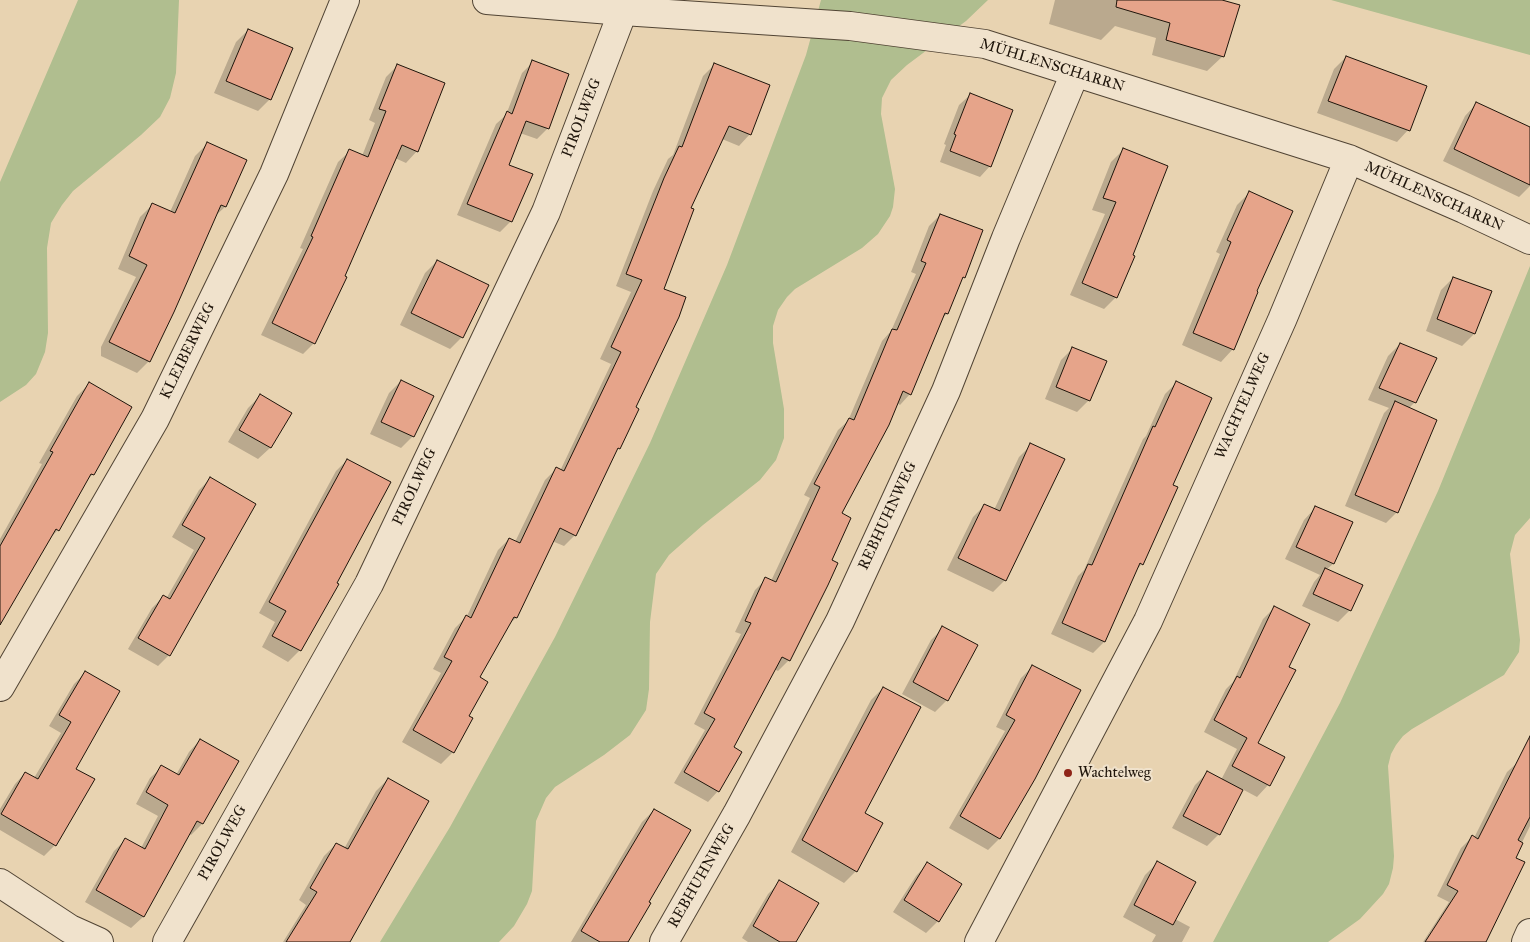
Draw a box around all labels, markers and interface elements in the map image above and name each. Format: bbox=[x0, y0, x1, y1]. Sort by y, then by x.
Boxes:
street label: MÜHLENSCHARRN bbox=[977, 35, 1127, 97]
street label: PIROLWEG bbox=[559, 76, 605, 160]
street label: MÜHLENSCHARRN bbox=[1362, 158, 1506, 236]
street label: KLEIBERWEG bbox=[157, 300, 219, 402]
street label: WACHTELWEG bbox=[1212, 350, 1274, 462]
street label: PIROLWEG bbox=[389, 446, 441, 528]
street label: REBHUHNWEG bbox=[855, 459, 921, 573]
place label: Wachtelweg bbox=[1078, 764, 1151, 782]
marker: Wachtelweg bbox=[1062, 767, 1074, 779]
street label: PIROLWEG bbox=[195, 802, 251, 884]
street label: REBHUHNWEG bbox=[665, 821, 739, 931]

